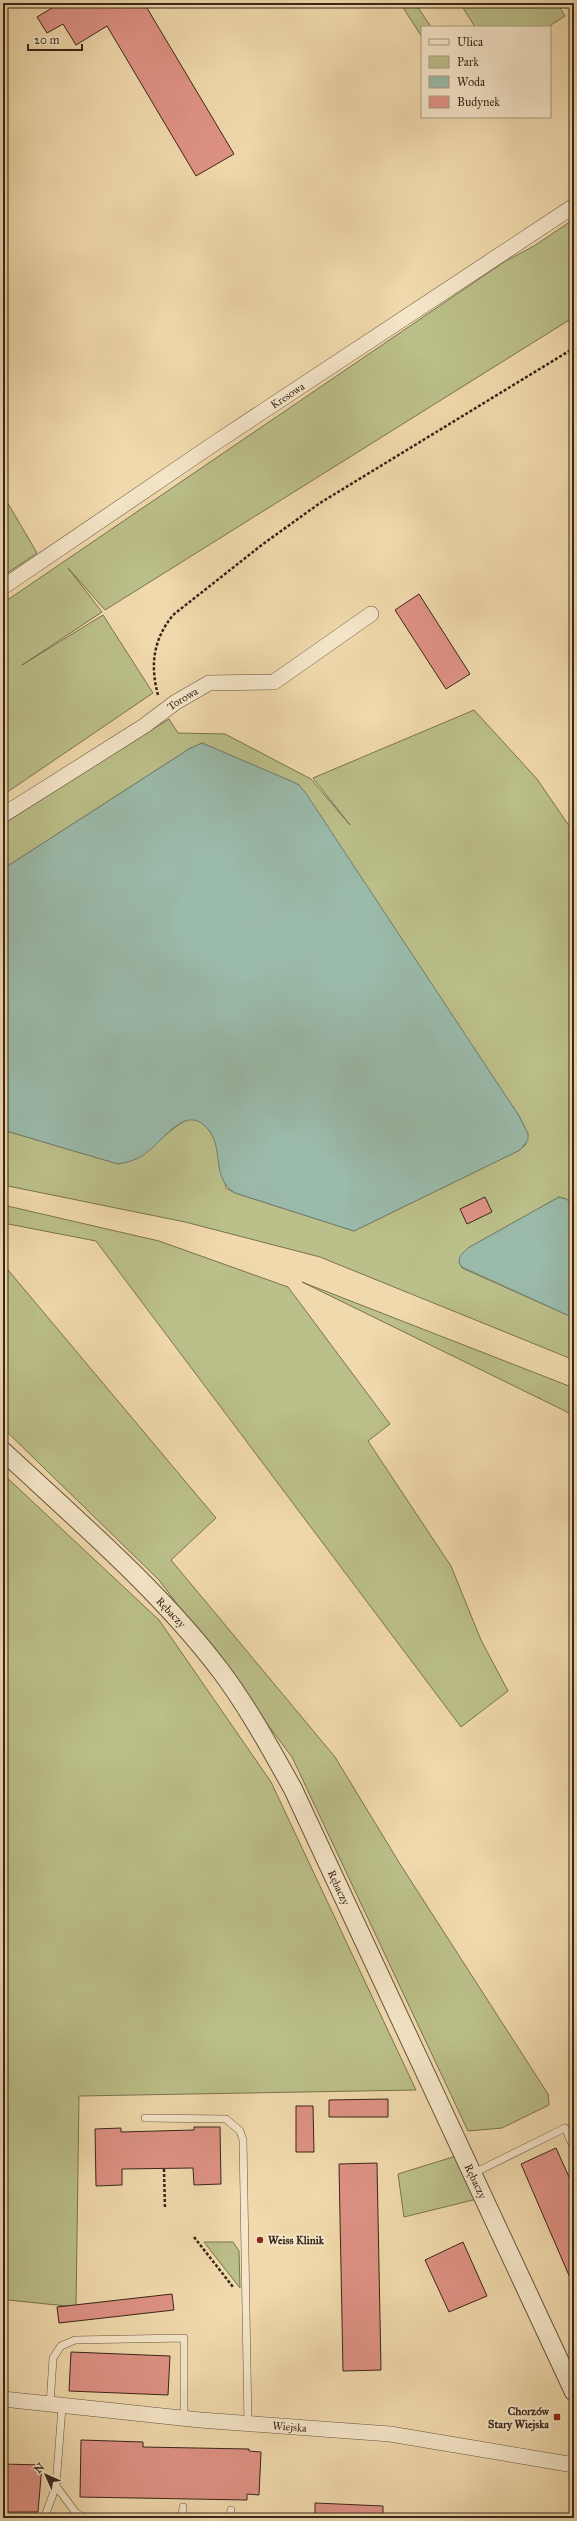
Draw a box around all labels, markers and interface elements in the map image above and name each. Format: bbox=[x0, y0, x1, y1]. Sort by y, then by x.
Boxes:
scale bar bbox=[28, 26, 82, 52]
legend bbox=[421, 26, 551, 118]
text: 20 m bbox=[34, 33, 60, 47]
text: Ulica bbox=[457, 35, 484, 49]
text: Park bbox=[457, 55, 479, 69]
text: Woda bbox=[457, 75, 486, 89]
text: Budynek bbox=[457, 95, 500, 109]
street label: Kresowa bbox=[268, 379, 307, 411]
street label: Torowa bbox=[164, 684, 200, 713]
street label: Rębaczy bbox=[154, 1594, 189, 1631]
street label: Rębaczy bbox=[325, 1868, 353, 1908]
street label: Rębaczy bbox=[462, 2162, 490, 2201]
place label: Weiss Klinik bbox=[268, 2234, 325, 2247]
marker: Weiss Klinik bbox=[255, 2235, 265, 2245]
place label: Chorzów Stary Wiejska bbox=[488, 2405, 550, 2432]
marker: Chorzów Stary Wiejska bbox=[552, 2412, 562, 2422]
street label: Wiejska bbox=[272, 2419, 308, 2434]
north arrow bbox=[26, 2455, 66, 2495]
text: N bbox=[31, 2460, 48, 2476]

